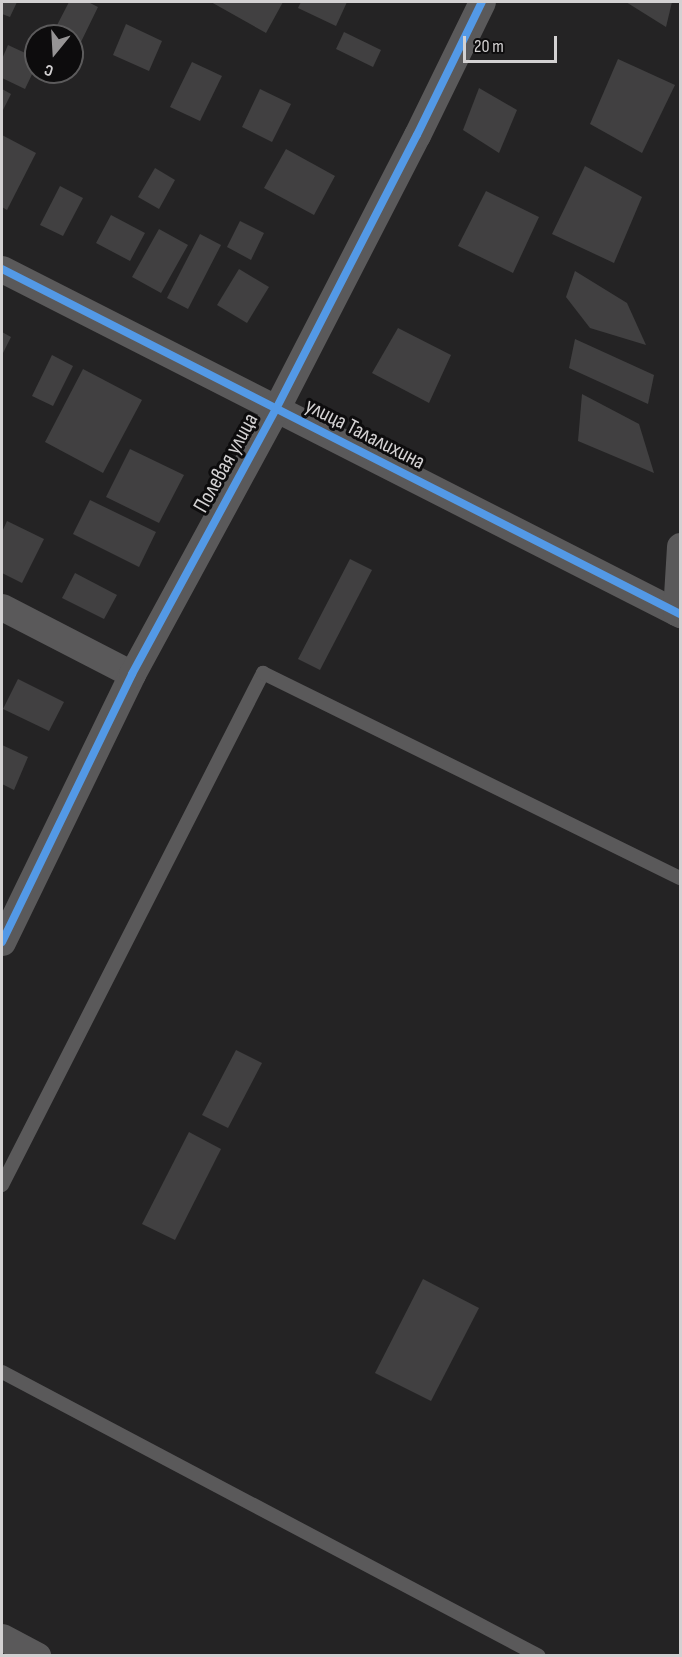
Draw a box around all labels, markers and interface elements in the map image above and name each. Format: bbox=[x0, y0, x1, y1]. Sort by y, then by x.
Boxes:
north arrow bbox=[24, 24, 84, 84]
scale bar bbox=[466, 24, 560, 62]
text: 20 m bbox=[474, 36, 504, 57]
text: С bbox=[42, 59, 56, 80]
street label: улица Талалихина bbox=[301, 393, 429, 475]
street label: Полевая улица bbox=[188, 409, 264, 517]

